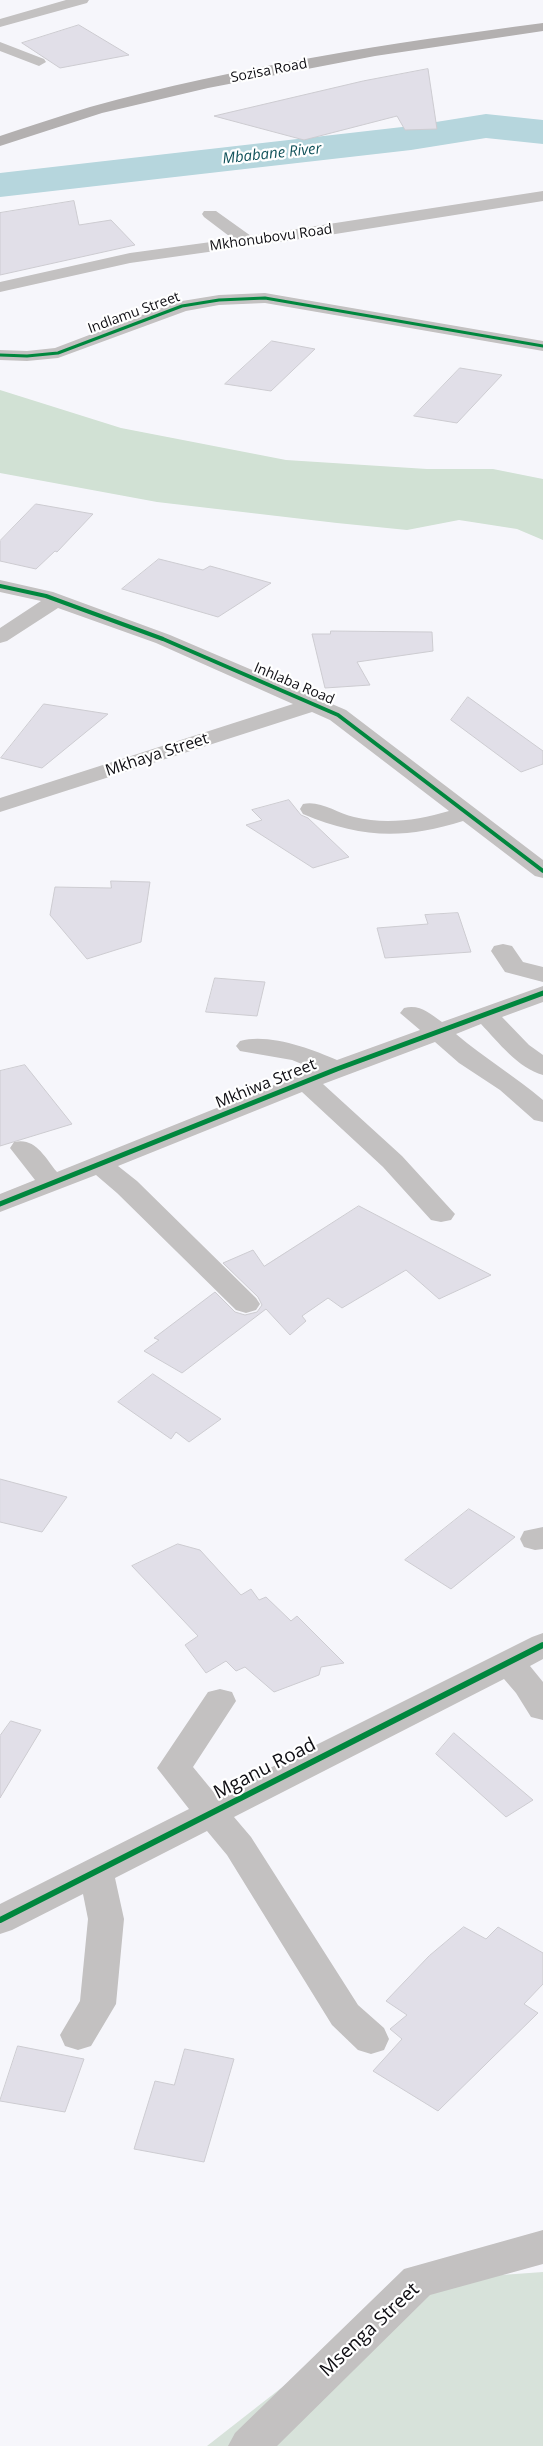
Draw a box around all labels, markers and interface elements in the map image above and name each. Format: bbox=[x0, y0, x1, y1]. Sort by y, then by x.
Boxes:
street label: Sozisa Road bbox=[229, 55, 309, 87]
water label: Mbabane River bbox=[222, 140, 322, 168]
street label: Mkhonubovu Road bbox=[209, 221, 333, 255]
street label: Indlamu Street bbox=[86, 289, 182, 337]
street label: Inhlaba Road bbox=[251, 660, 337, 708]
street label: Mkhaya Street bbox=[103, 729, 211, 781]
street label: Mkhiwa Street bbox=[213, 1055, 319, 1113]
street label: Mganu Road bbox=[210, 1734, 320, 1804]
street label: Msenga Street bbox=[316, 2278, 424, 2382]

